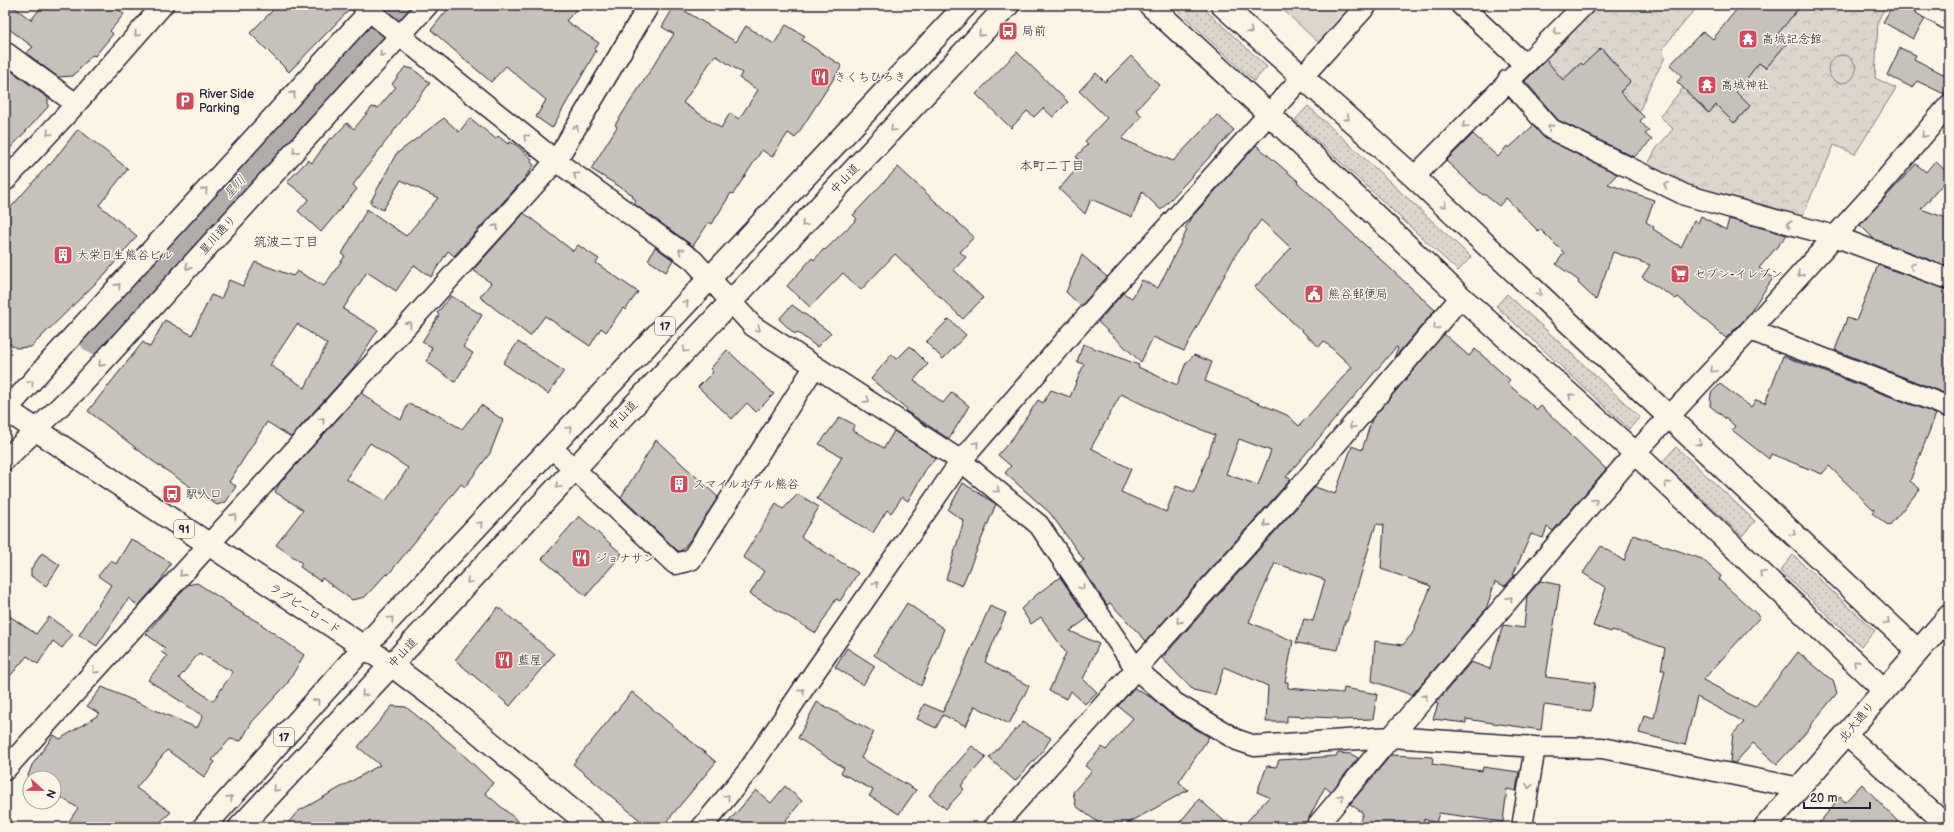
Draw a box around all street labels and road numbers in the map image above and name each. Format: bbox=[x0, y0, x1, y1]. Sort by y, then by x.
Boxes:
street label: 中山道 bbox=[827, 161, 863, 197]
street label: 星川通り bbox=[196, 212, 240, 258]
road number: 17 bbox=[655, 317, 675, 335]
street label: 中山道 bbox=[605, 398, 641, 434]
road number: 91 bbox=[174, 520, 194, 538]
street label: ラグビーロード bbox=[266, 580, 344, 638]
street label: 中山道 bbox=[385, 635, 421, 671]
street label: 北大通り bbox=[1836, 699, 1878, 745]
road number: 17 bbox=[274, 728, 294, 746]

